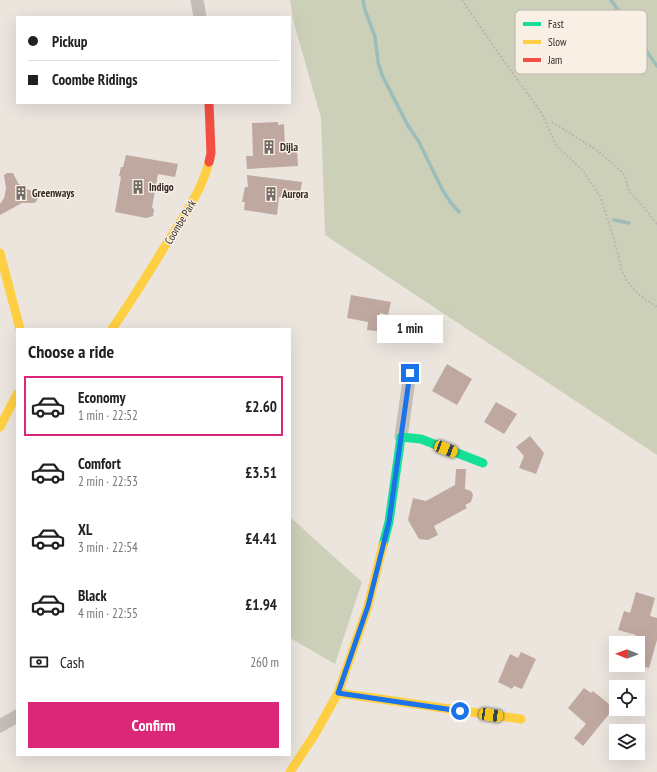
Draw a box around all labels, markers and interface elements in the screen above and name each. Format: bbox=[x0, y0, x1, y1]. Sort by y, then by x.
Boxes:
legend bbox=[515, 10, 647, 74]
text: Fast bbox=[548, 17, 564, 31]
text: Pickup bbox=[52, 32, 87, 51]
text: Slow bbox=[548, 35, 567, 49]
text: Jam bbox=[547, 53, 562, 67]
text: Coombe Ridings bbox=[52, 70, 137, 89]
building icon: Dijla bbox=[261, 139, 277, 155]
place label: Dijla bbox=[280, 140, 299, 154]
building icon: Indigo bbox=[130, 179, 146, 195]
place label: Indigo bbox=[149, 180, 174, 194]
building icon: Greenways bbox=[13, 185, 29, 201]
place label: Greenways bbox=[32, 186, 75, 200]
building icon: Aurora bbox=[263, 186, 279, 202]
place label: Aurora bbox=[281, 187, 309, 201]
street label: Coombe Park bbox=[161, 197, 199, 247]
callout: 1 min bbox=[377, 315, 443, 343]
text: 1 min bbox=[397, 320, 423, 337]
text: Choose a ride bbox=[28, 340, 114, 363]
route end bbox=[401, 364, 419, 382]
icon: car bbox=[30, 388, 66, 424]
text: Economy bbox=[78, 388, 126, 407]
text: £2.60 bbox=[245, 397, 277, 416]
text: 1 min · 22:52 bbox=[78, 407, 138, 424]
car bbox=[433, 439, 459, 459]
icon: car bbox=[30, 454, 66, 490]
text: Comfort bbox=[78, 454, 121, 473]
text: £3.51 bbox=[245, 463, 277, 482]
text: 2 min · 22:53 bbox=[78, 473, 138, 490]
icon: car bbox=[30, 520, 66, 556]
text: XL bbox=[78, 520, 92, 539]
text: £4.41 bbox=[245, 529, 277, 548]
text: 3 min · 22:54 bbox=[78, 539, 138, 556]
icon: car bbox=[30, 586, 66, 622]
text: Black bbox=[78, 586, 107, 605]
text: £1.94 bbox=[245, 595, 277, 614]
text: 4 min · 22:55 bbox=[78, 605, 138, 622]
north arrow bbox=[609, 636, 645, 672]
map controls bbox=[609, 636, 645, 760]
icon: cash bbox=[28, 651, 50, 673]
text: Cash bbox=[60, 653, 84, 672]
text: 260 m bbox=[250, 654, 279, 671]
button: locate bbox=[609, 680, 645, 716]
button: Confirm bbox=[28, 702, 279, 748]
route start bbox=[451, 702, 469, 720]
car bbox=[478, 707, 504, 723]
button: layers bbox=[609, 724, 645, 760]

